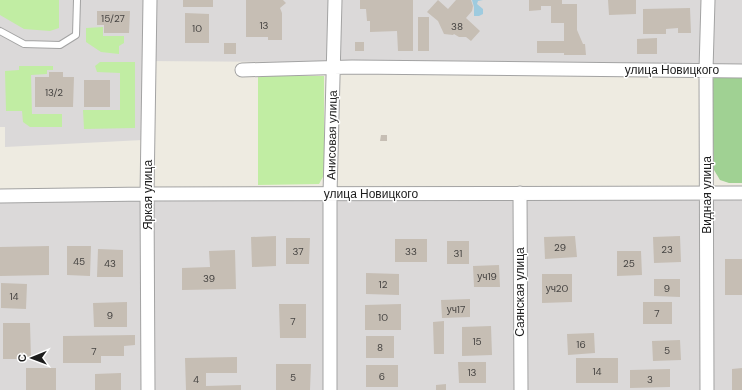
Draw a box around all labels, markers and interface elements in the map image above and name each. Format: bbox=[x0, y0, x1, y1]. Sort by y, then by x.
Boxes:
house number: 15/27 bbox=[101, 12, 125, 25]
house number: 13 bbox=[259, 19, 269, 32]
house number: 38 bbox=[451, 20, 463, 33]
house number: 10 bbox=[192, 22, 202, 35]
street label: улица Новицкого bbox=[625, 62, 719, 78]
house number: 13/2 bbox=[45, 86, 63, 99]
street label: Анисовая улица bbox=[323, 90, 341, 180]
street label: Видная улица bbox=[699, 156, 715, 234]
street label: Яркая улица bbox=[140, 160, 156, 230]
street label: улица Новицкого bbox=[324, 186, 418, 202]
house number: 29 bbox=[554, 241, 566, 254]
house number: 23 bbox=[661, 243, 673, 256]
house number: 37 bbox=[292, 245, 304, 258]
house number: 33 bbox=[405, 245, 417, 258]
house number: 31 bbox=[454, 247, 462, 260]
street label: Саянская улица bbox=[512, 247, 528, 337]
house number: 45 bbox=[73, 255, 85, 268]
house number: 43 bbox=[104, 257, 116, 270]
house number: 25 bbox=[623, 257, 635, 270]
house number: уч19 bbox=[477, 270, 497, 283]
house number: 39 bbox=[203, 272, 215, 285]
house number: 12 bbox=[379, 278, 388, 291]
house number: уч20 bbox=[546, 282, 569, 295]
house number: 9 bbox=[664, 282, 670, 295]
house number: 14 bbox=[9, 290, 19, 303]
house number: уч17 bbox=[447, 303, 465, 316]
house number: 7 bbox=[654, 307, 660, 320]
house number: 9 bbox=[107, 309, 113, 322]
house number: 10 bbox=[378, 311, 388, 324]
house number: 7 bbox=[290, 315, 296, 328]
house number: 15 bbox=[472, 335, 482, 348]
north arrow bbox=[12, 338, 52, 378]
house number: 16 bbox=[576, 338, 586, 351]
house number: 8 bbox=[377, 341, 383, 354]
house number: 5 bbox=[664, 344, 670, 357]
house number: 7 bbox=[91, 345, 97, 358]
text: С bbox=[15, 354, 29, 362]
house number: 14 bbox=[592, 365, 602, 378]
house number: 13 bbox=[467, 366, 477, 379]
house number: 6 bbox=[379, 370, 385, 383]
house number: 5 bbox=[290, 371, 296, 384]
house number: 4 bbox=[193, 373, 199, 386]
house number: 3 bbox=[647, 373, 653, 386]

